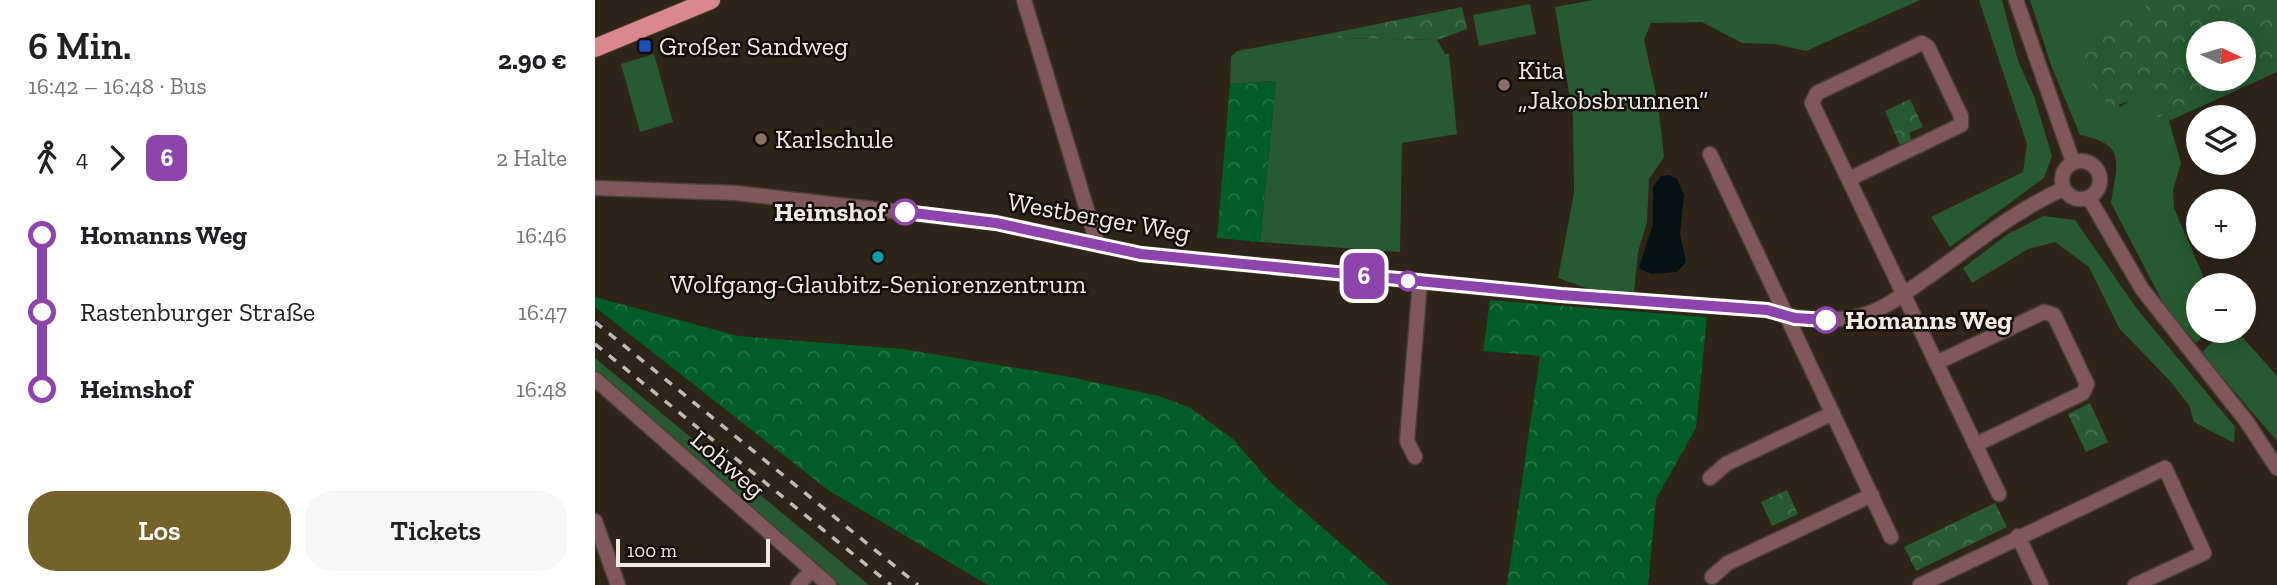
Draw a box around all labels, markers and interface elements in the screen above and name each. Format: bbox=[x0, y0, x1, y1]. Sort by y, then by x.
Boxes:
north arrow bbox=[2186, 21, 2256, 91]
map controls bbox=[2186, 21, 2256, 343]
text: 6 Min. bbox=[28, 23, 132, 69]
place label: Großer Sandweg bbox=[659, 30, 848, 62]
marker: Großer Sandweg bbox=[637, 38, 653, 54]
text: 2.90 € bbox=[498, 44, 567, 76]
place label: Kita „Jakobsbrunnen“ bbox=[1518, 54, 1708, 116]
text: 16:42 – 16:48 · Bus bbox=[28, 72, 207, 100]
marker: Kita „Jakobsbrunnen“ bbox=[1496, 77, 1512, 93]
button: layers bbox=[2186, 105, 2256, 175]
place label: Karlschule bbox=[775, 123, 894, 155]
marker: Karlschule bbox=[753, 131, 769, 147]
icon: walk bbox=[28, 139, 66, 177]
icon: forward bbox=[98, 139, 136, 177]
text: 6 bbox=[160, 143, 173, 172]
text: 4 bbox=[76, 144, 88, 172]
text: 2 Halte bbox=[496, 144, 567, 172]
street label: Westberger Weg bbox=[1005, 185, 1193, 249]
button: + bbox=[2186, 189, 2256, 259]
place label: Heimshof bbox=[774, 196, 889, 228]
marker: Heimshof bbox=[892, 199, 918, 225]
text: Homanns Weg bbox=[80, 219, 247, 251]
text: 16:46 bbox=[516, 221, 567, 249]
marker: Wolfgang-Glaubitz-Seniorenzentrum bbox=[870, 249, 886, 265]
line badge: 6 bbox=[1341, 253, 1387, 299]
text: 6 bbox=[1358, 261, 1370, 290]
place label: Wolfgang-Glaubitz-Seniorenzentrum bbox=[670, 268, 1087, 300]
unlabelled marker bbox=[1398, 271, 1418, 291]
button: − bbox=[2186, 273, 2256, 343]
text: Rastenburger Straße bbox=[80, 296, 315, 328]
text: 16:47 bbox=[518, 298, 567, 326]
place label: Homanns Weg bbox=[1845, 304, 2012, 336]
marker: Homanns Weg bbox=[1813, 307, 1839, 333]
text: Heimshof bbox=[80, 373, 192, 405]
text: 16:48 bbox=[516, 375, 567, 403]
street label: Lohweg bbox=[684, 423, 772, 505]
button: Los bbox=[28, 491, 291, 571]
button: Tickets bbox=[305, 491, 567, 571]
scale bar bbox=[616, 536, 770, 568]
text: 100 m bbox=[627, 539, 677, 562]

